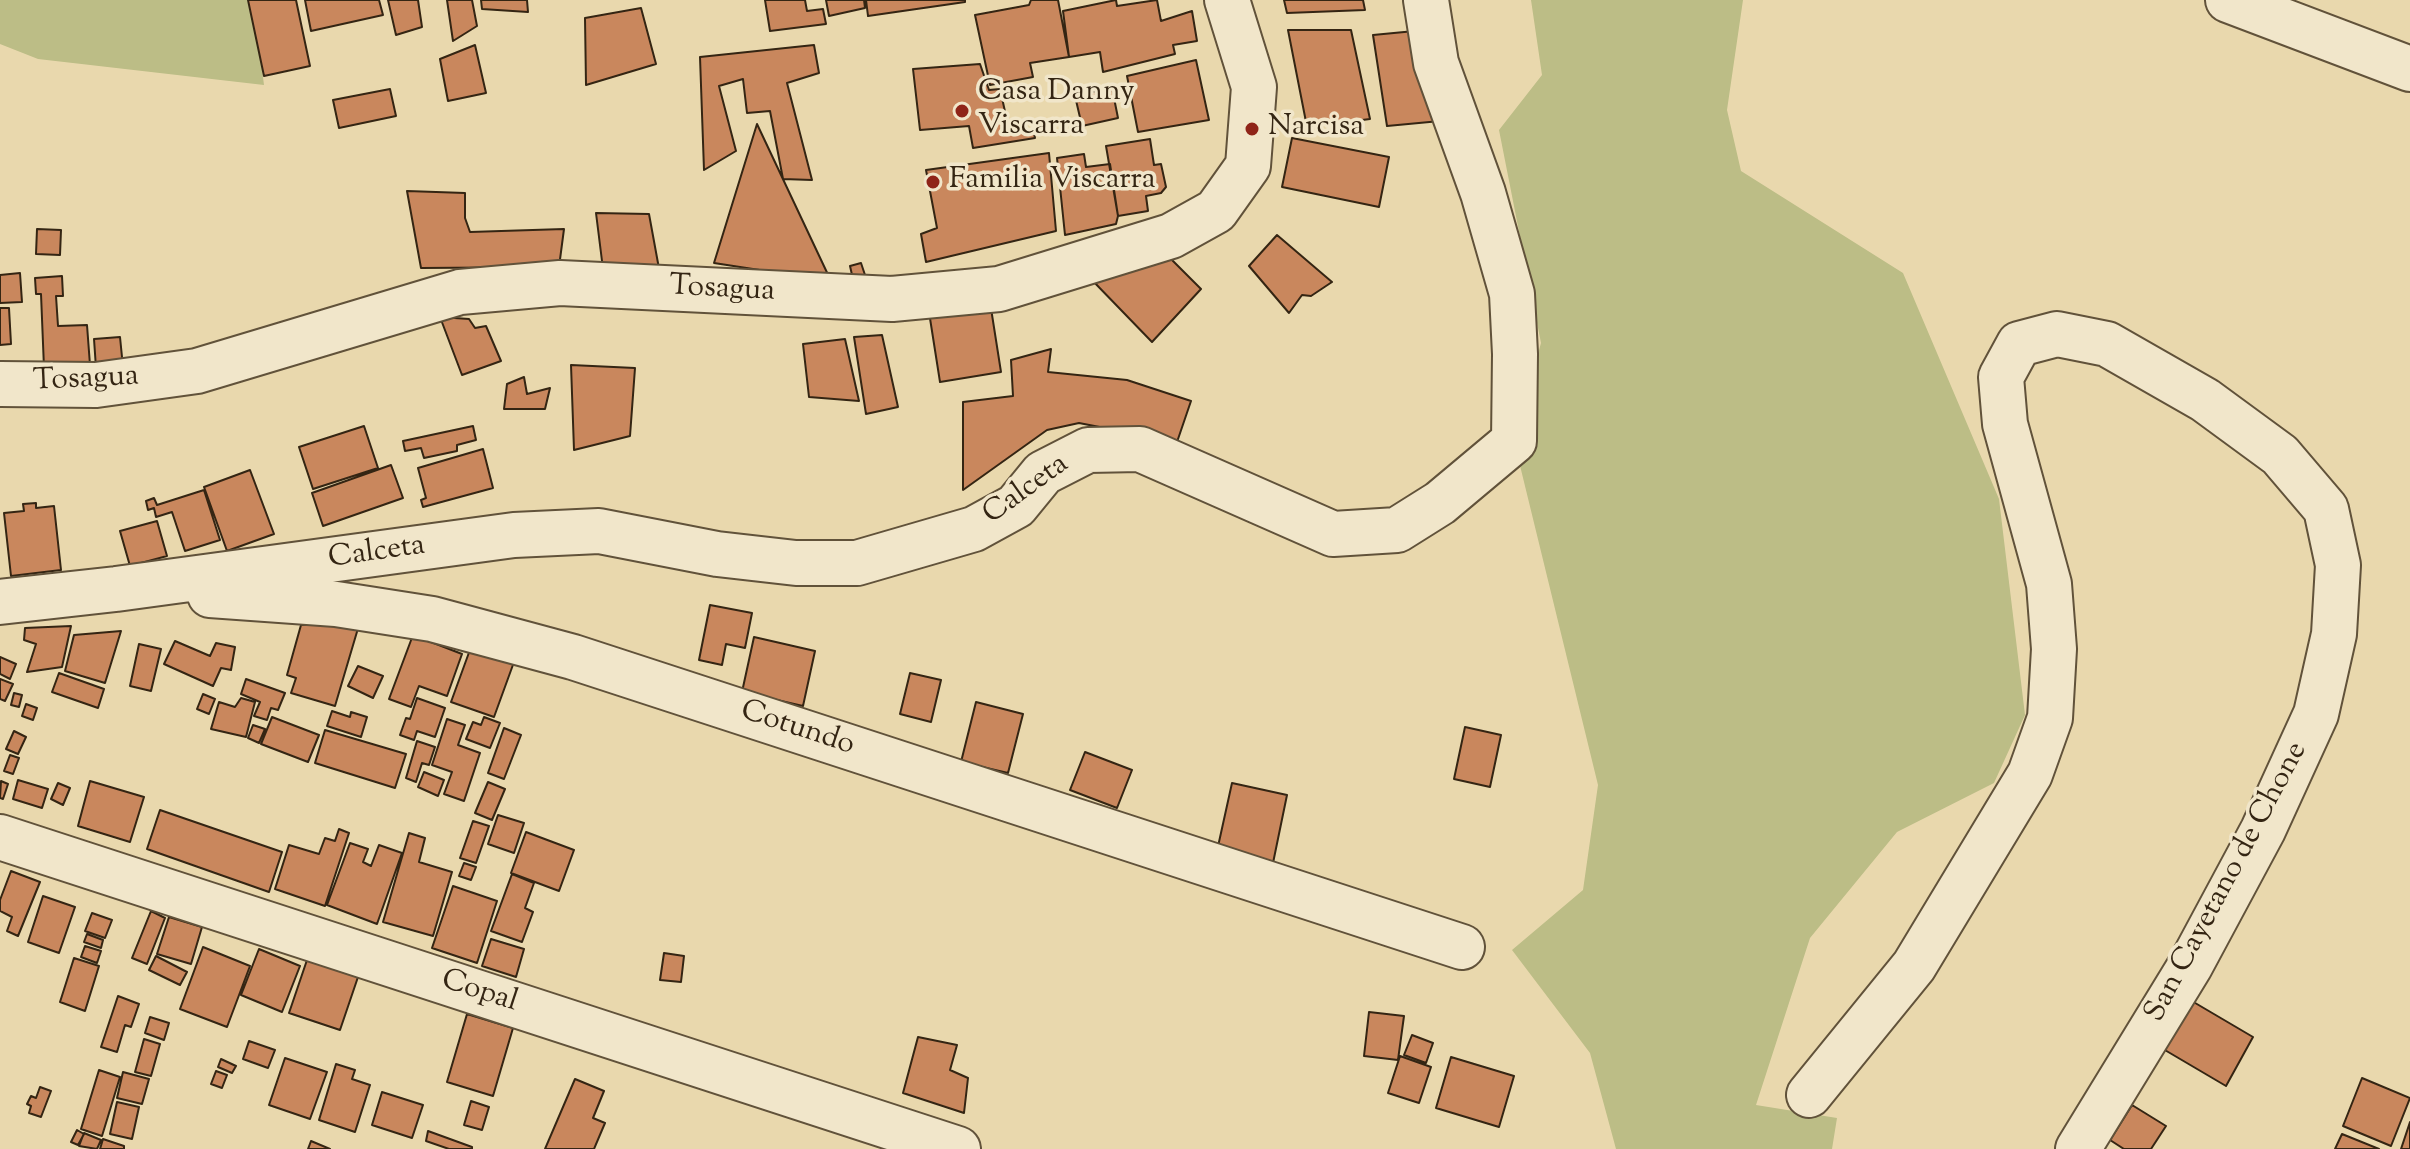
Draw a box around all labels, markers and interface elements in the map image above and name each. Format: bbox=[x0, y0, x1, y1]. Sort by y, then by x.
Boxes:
place label: Casa Danny Viscarra bbox=[978, 76, 1135, 146]
marker: Casa Danny Viscarra bbox=[953, 102, 971, 120]
place label: Narcisa bbox=[1268, 111, 1364, 147]
marker: Narcisa bbox=[1243, 120, 1261, 138]
place label: Familia Viscarra bbox=[949, 164, 1155, 200]
marker: Familia Viscarra bbox=[924, 173, 942, 191]
street label: Tosagua bbox=[668, 270, 776, 312]
street label: Tosagua bbox=[32, 360, 140, 402]
street label: Calceta bbox=[977, 448, 1077, 534]
street label: Calceta bbox=[326, 529, 428, 579]
street label: Cotundo bbox=[736, 695, 858, 765]
street label: San Cayetano de Chone bbox=[2139, 737, 2317, 1029]
street label: Copal bbox=[436, 964, 522, 1022]

